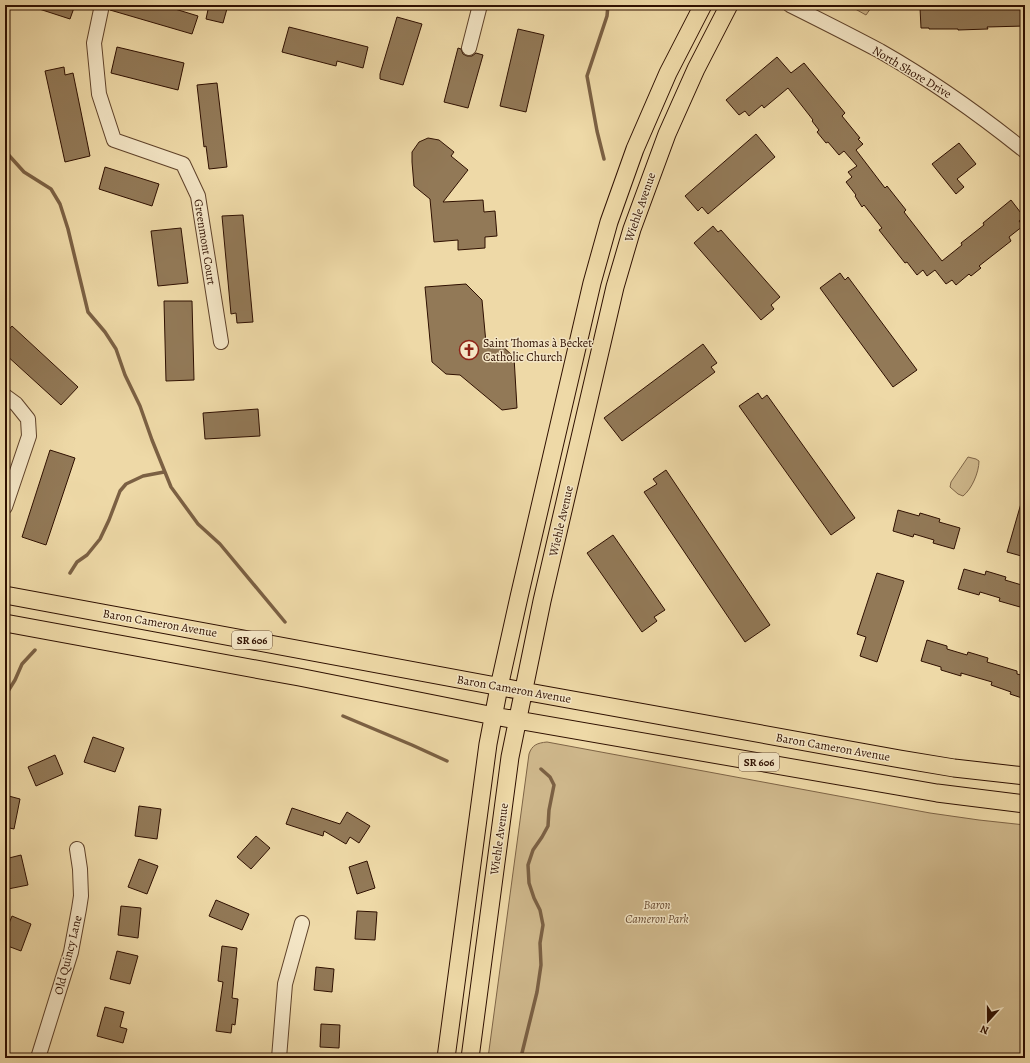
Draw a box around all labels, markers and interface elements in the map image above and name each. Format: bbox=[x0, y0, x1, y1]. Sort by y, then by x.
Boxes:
street label: North Shore Drive bbox=[870, 42, 954, 102]
street label: Wiehle Avenue bbox=[620, 170, 659, 245]
street label: Greenmont Court bbox=[190, 198, 220, 286]
place label: Saint Thomas à Becket Catholic Church bbox=[483, 335, 592, 365]
church icon: Saint Thomas à Becket Catholic Church bbox=[458, 339, 480, 361]
street label: Wiehle Avenue bbox=[545, 484, 577, 559]
street label: Baron Cameron Avenue bbox=[102, 605, 218, 641]
road number: SR 606 bbox=[232, 631, 272, 649]
street label: Baron Cameron Avenue bbox=[456, 671, 572, 707]
street label: Baron Cameron Avenue bbox=[775, 729, 891, 765]
road number: SR 606 bbox=[739, 753, 779, 771]
street label: Wiehle Avenue bbox=[486, 802, 512, 877]
park label: Baron Cameron Park bbox=[625, 897, 689, 927]
street label: Old Quincy Lane bbox=[50, 914, 86, 996]
north arrow bbox=[968, 1001, 1008, 1041]
text: N bbox=[978, 1021, 991, 1038]

